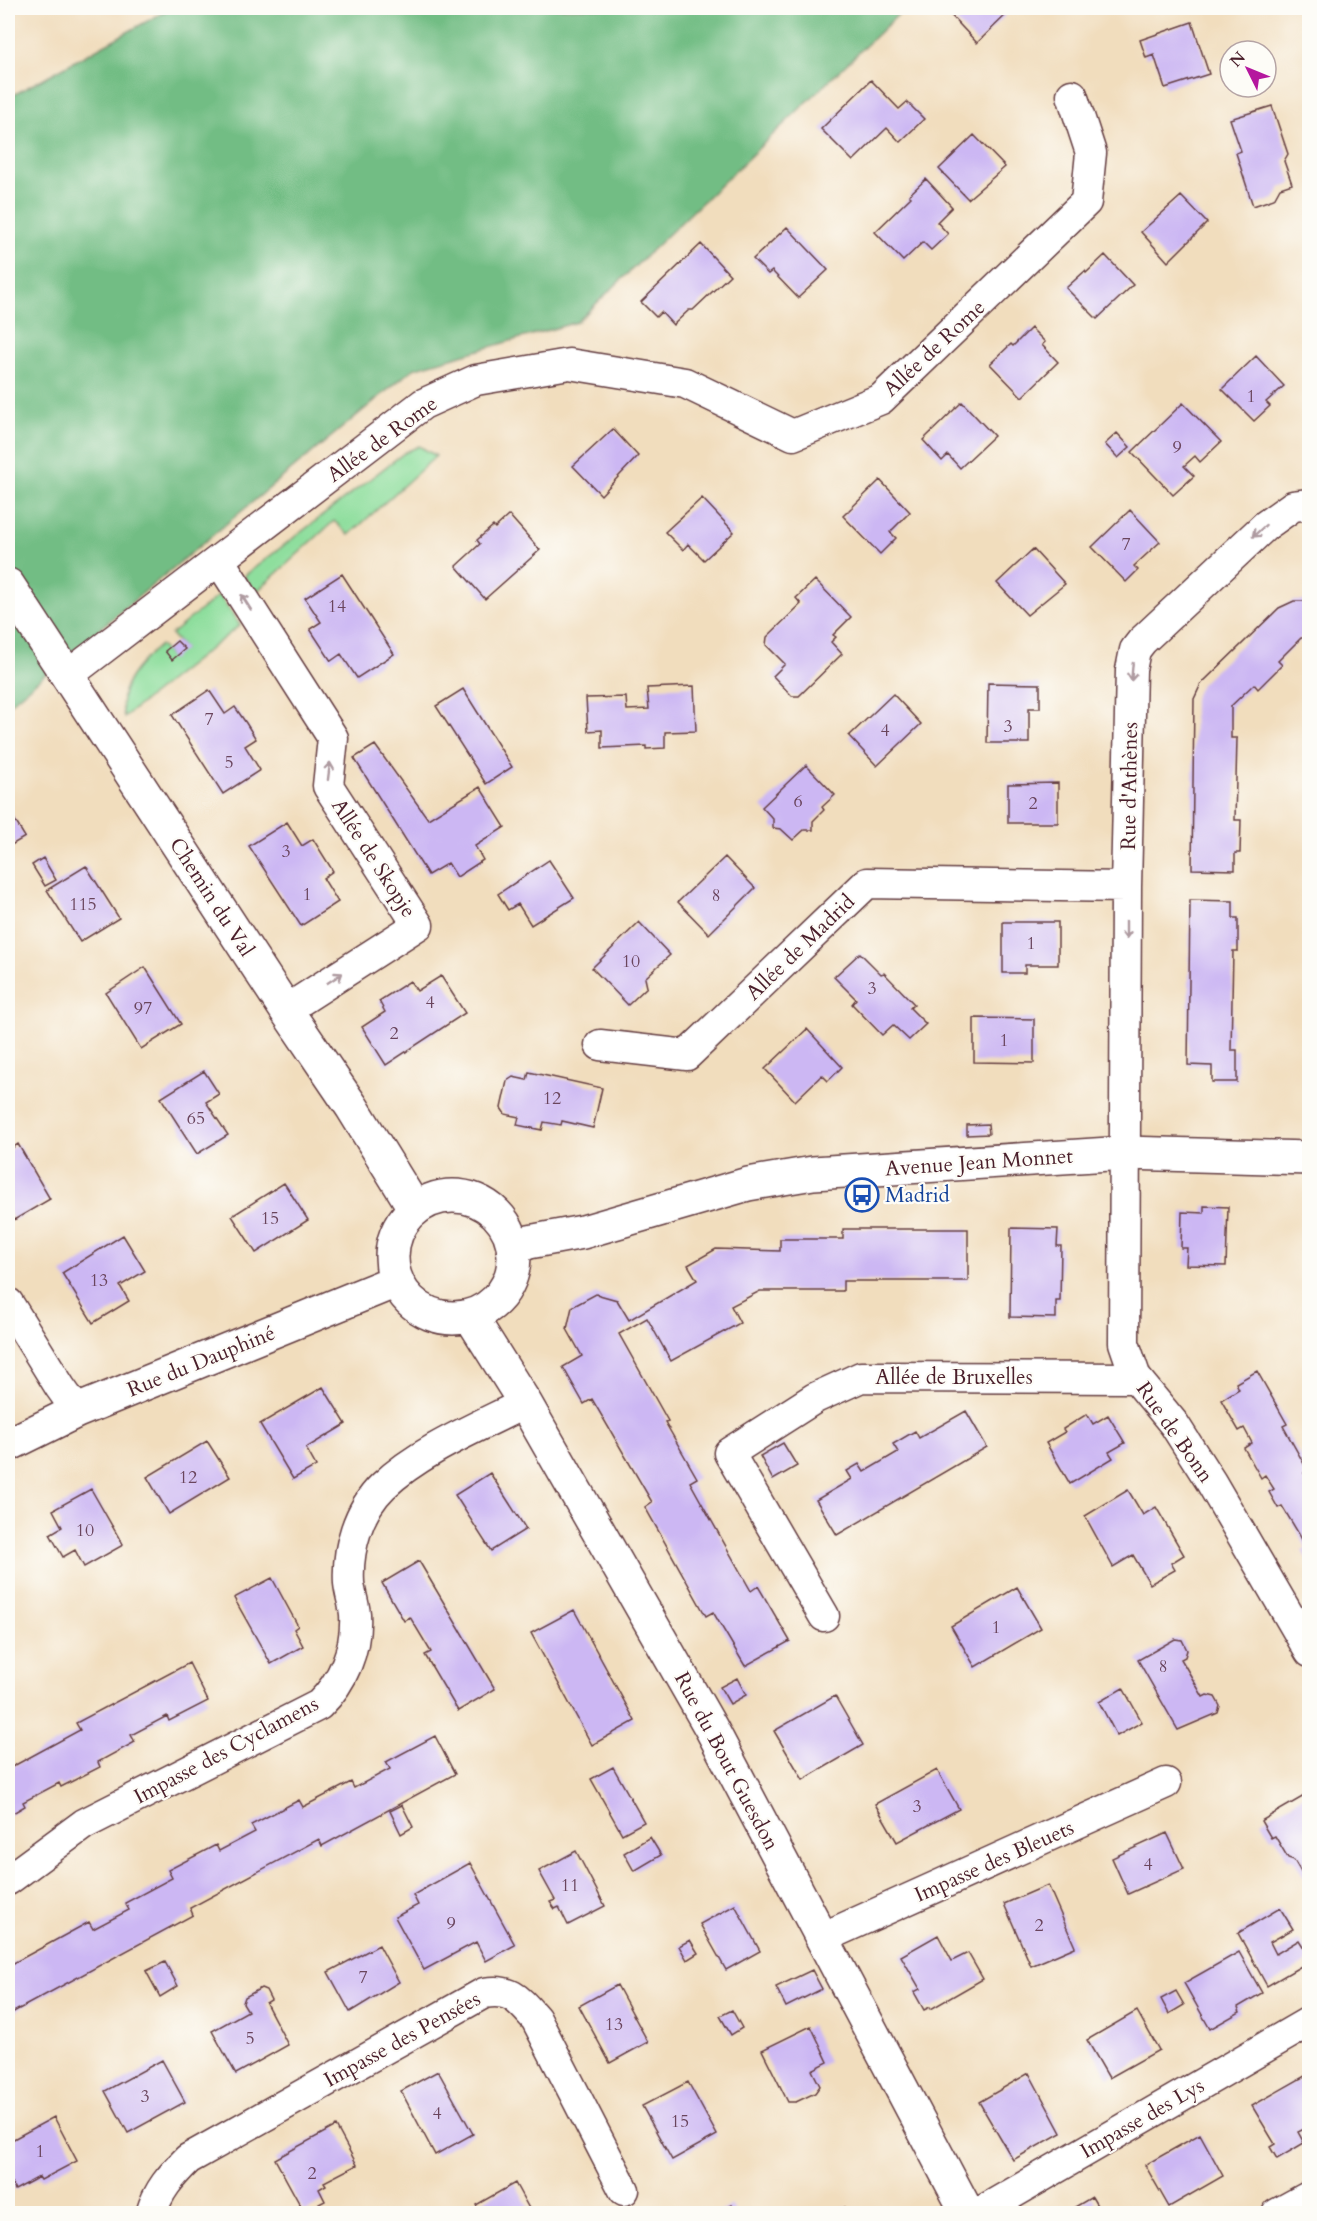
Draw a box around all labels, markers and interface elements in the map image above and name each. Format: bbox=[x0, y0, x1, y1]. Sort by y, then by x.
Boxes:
north arrow bbox=[1218, 39, 1278, 99]
text: N bbox=[1225, 47, 1251, 72]
street label: Allée de Rome bbox=[877, 293, 992, 403]
house number: 1 bbox=[1246, 384, 1256, 409]
street label: Allée de Rome bbox=[321, 389, 443, 489]
house number: 9 bbox=[1172, 435, 1182, 460]
one-way arrow bbox=[1252, 524, 1267, 538]
house number: 7 bbox=[1121, 532, 1131, 557]
one-way arrow bbox=[239, 594, 251, 611]
house number: 14 bbox=[328, 594, 346, 619]
one-way arrow bbox=[1126, 662, 1137, 682]
house number: 7 bbox=[204, 707, 214, 732]
house number: 3 bbox=[1003, 714, 1013, 739]
house number: 4 bbox=[880, 718, 890, 743]
street label: Rue d'Athènes bbox=[1114, 722, 1145, 850]
house number: 5 bbox=[224, 750, 234, 775]
one-way arrow bbox=[324, 761, 335, 781]
house number: 6 bbox=[793, 789, 803, 814]
house number: 2 bbox=[1028, 791, 1038, 816]
street label: Allée de Skopje bbox=[324, 793, 423, 923]
street label: Chemin du Val bbox=[162, 832, 261, 962]
house number: 3 bbox=[281, 839, 291, 864]
house number: 1 bbox=[302, 882, 312, 907]
house number: 8 bbox=[711, 883, 721, 908]
street label: Allée de Madrid bbox=[739, 888, 861, 1007]
house number: 115 bbox=[69, 892, 97, 917]
one-way arrow bbox=[1120, 920, 1132, 940]
house number: 1 bbox=[1026, 931, 1036, 956]
house number: 10 bbox=[622, 949, 640, 974]
one-way arrow bbox=[326, 972, 343, 984]
house number: 3 bbox=[867, 976, 877, 1001]
house number: 4 bbox=[425, 990, 435, 1015]
house number: 97 bbox=[134, 996, 152, 1021]
house number: 2 bbox=[389, 1021, 399, 1046]
house number: 1 bbox=[999, 1028, 1009, 1053]
house number: 12 bbox=[543, 1086, 561, 1111]
house number: 65 bbox=[187, 1106, 205, 1131]
street label: Avenue Jean Monnet bbox=[884, 1141, 1074, 1184]
bus stop icon: Madrid bbox=[844, 1177, 880, 1213]
place label: Madrid bbox=[885, 1181, 950, 1210]
house number: 15 bbox=[261, 1206, 279, 1231]
house number: 13 bbox=[90, 1268, 108, 1293]
street label: Rue du Dauphiné bbox=[123, 1319, 280, 1404]
street label: Allée de Bruxelles bbox=[875, 1363, 1033, 1392]
street label: Rue de Bonn bbox=[1129, 1376, 1220, 1489]
house number: 12 bbox=[179, 1465, 197, 1490]
house number: 10 bbox=[76, 1518, 94, 1543]
house number: 1 bbox=[991, 1615, 1001, 1640]
house number: 8 bbox=[1158, 1654, 1168, 1679]
street label: Rue du Bout Guesdon bbox=[667, 1667, 786, 1856]
street label: Impasse des Cyclamens bbox=[129, 1689, 324, 1811]
house number: 3 bbox=[912, 1794, 922, 1819]
street label: Impasse des Bleuets bbox=[910, 1813, 1079, 1910]
house number: 4 bbox=[1143, 1852, 1153, 1877]
house number: 11 bbox=[561, 1873, 579, 1898]
house number: 9 bbox=[446, 1911, 456, 1936]
house number: 2 bbox=[1034, 1913, 1044, 1938]
house number: 7 bbox=[358, 1965, 368, 1990]
street label: Impasse des Pensées bbox=[319, 1984, 486, 2094]
house number: 13 bbox=[605, 2012, 623, 2037]
house number: 5 bbox=[245, 2026, 255, 2051]
street label: Impasse des Lys bbox=[1075, 2071, 1210, 2166]
house number: 3 bbox=[140, 2084, 150, 2109]
house number: 4 bbox=[432, 2101, 442, 2126]
house number: 15 bbox=[671, 2109, 689, 2134]
house number: 1 bbox=[35, 2139, 45, 2164]
house number: 2 bbox=[307, 2161, 317, 2186]

